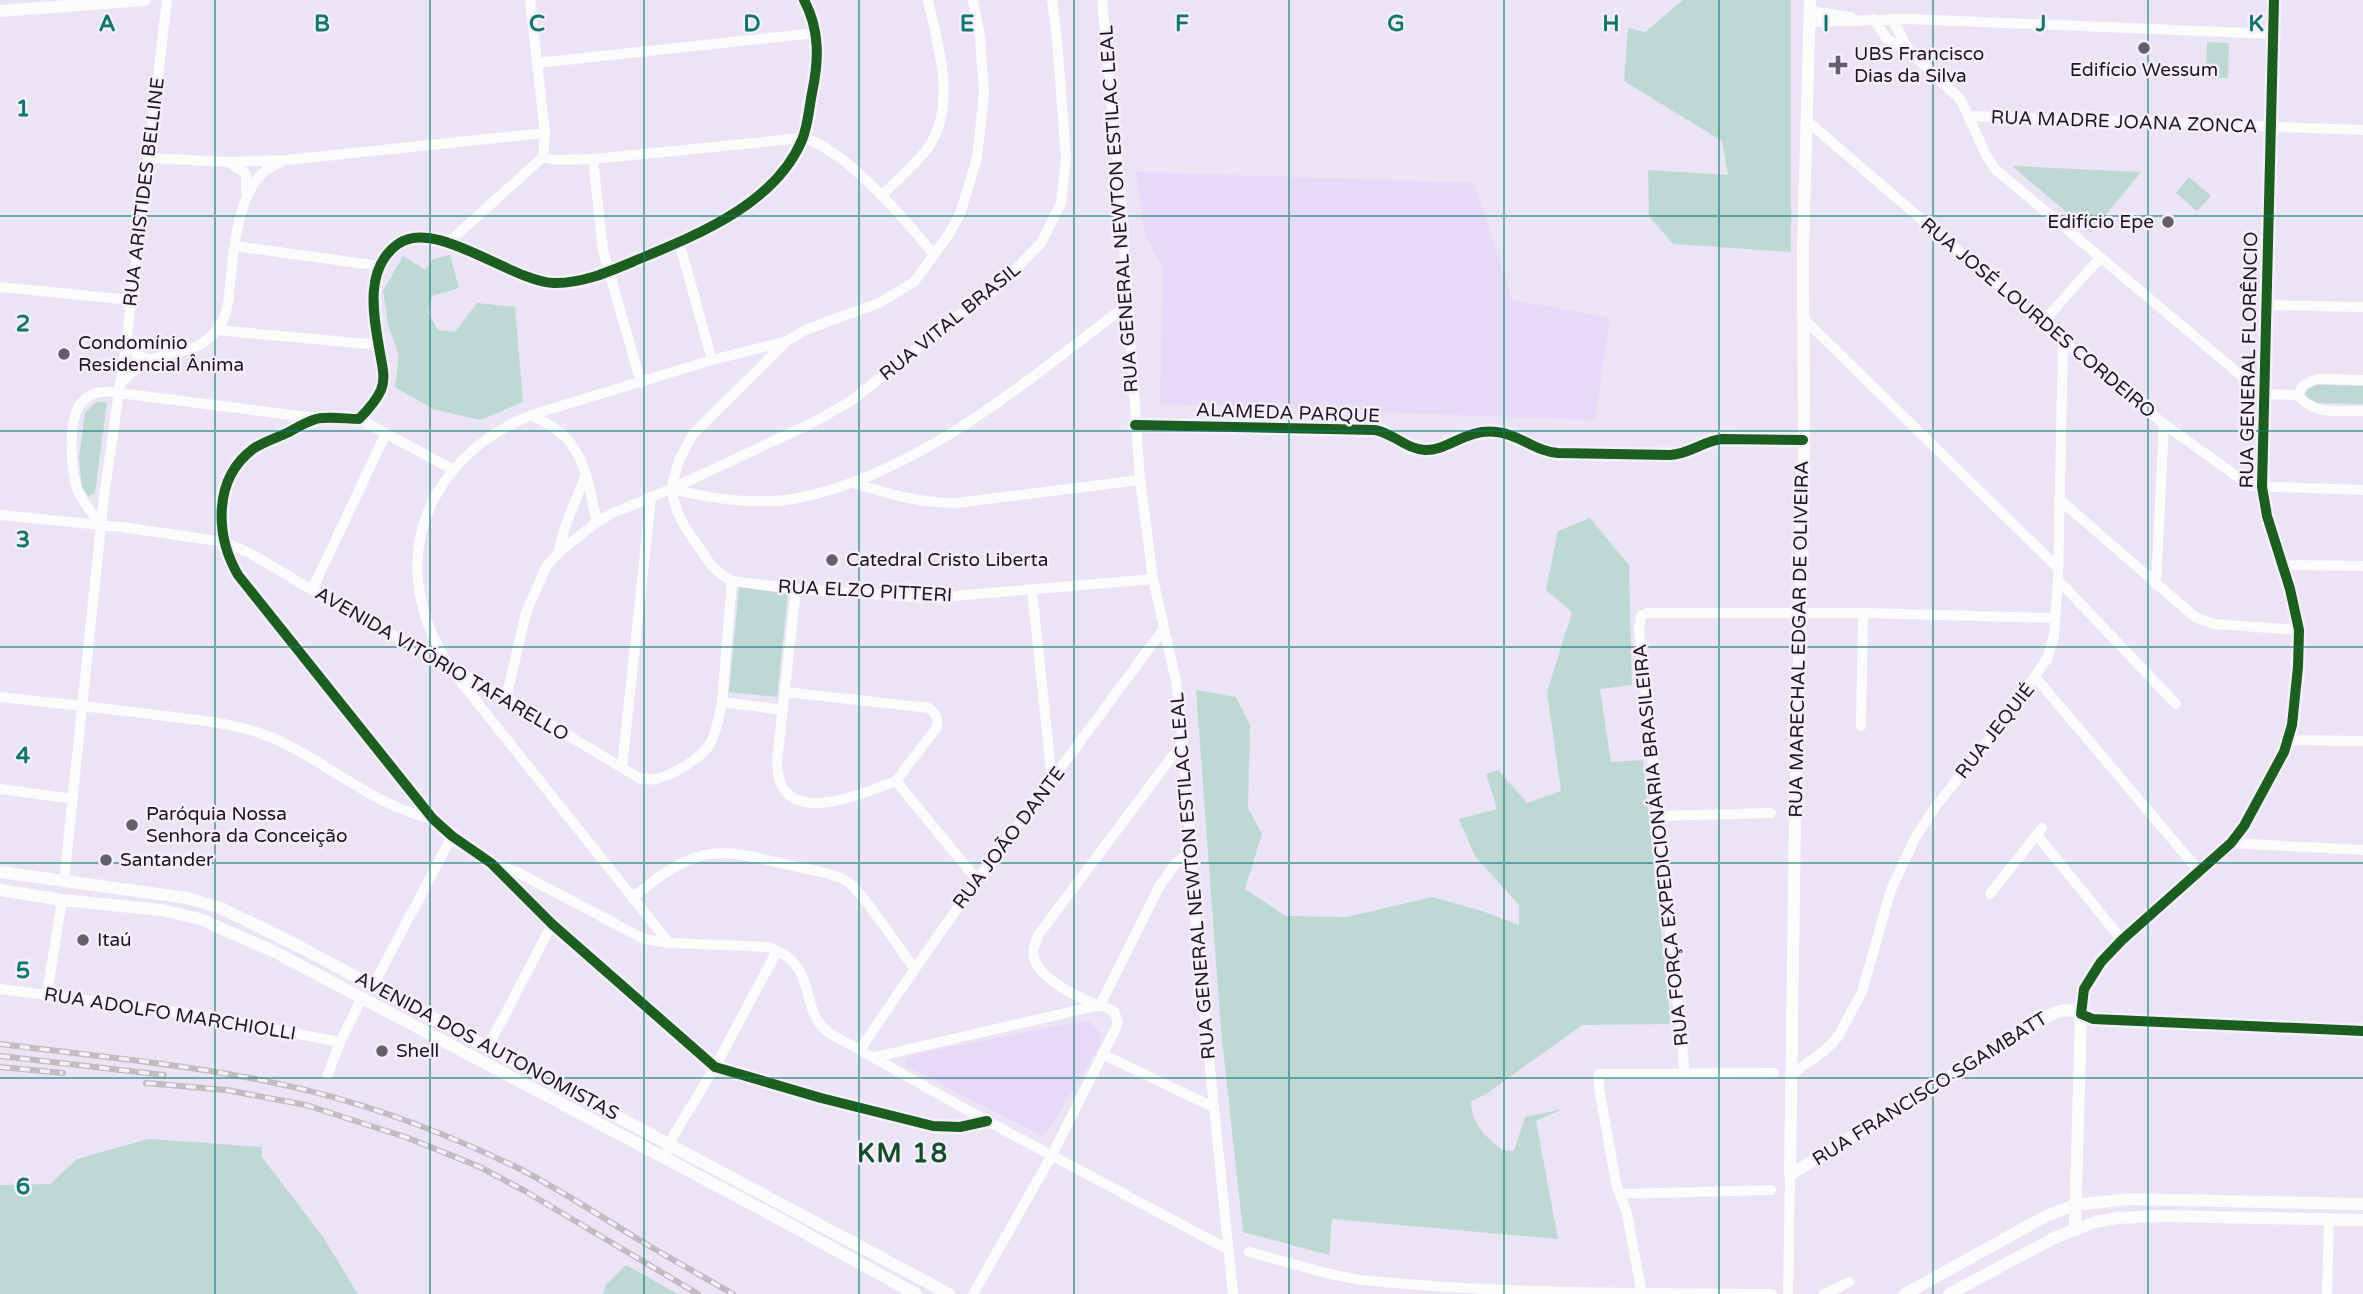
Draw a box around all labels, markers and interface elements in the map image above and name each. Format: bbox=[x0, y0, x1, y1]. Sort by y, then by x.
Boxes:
text: A bbox=[98, 10, 116, 38]
text: B bbox=[314, 10, 330, 38]
text: C bbox=[529, 10, 545, 38]
text: D bbox=[743, 10, 761, 38]
text: E bbox=[960, 10, 974, 38]
text: F bbox=[1175, 10, 1189, 38]
text: G bbox=[1387, 10, 1405, 38]
text: H bbox=[1602, 10, 1620, 38]
text: I bbox=[1823, 10, 1829, 38]
text: J bbox=[2035, 10, 2046, 38]
text: K bbox=[2248, 10, 2264, 38]
street label: RUA GENERAL NEWTON ESTILAC LEAL bbox=[1095, 24, 1143, 394]
marker: Edifício Wessum bbox=[2136, 40, 2152, 56]
place label: UBS Francisco Dias da Silva bbox=[1854, 43, 1984, 87]
marker: UBS Francisco Dias da Silva bbox=[1828, 55, 1848, 75]
place label: Edifício Wessum bbox=[2070, 59, 2218, 81]
street label: RUA ARISTIDES BELLINE bbox=[119, 76, 169, 308]
text: 1 bbox=[16, 95, 30, 123]
street label: RUA MADRE JOANA ZONCA bbox=[1990, 106, 2258, 138]
place label: Edifício Epe bbox=[2047, 211, 2154, 233]
street label: RUA JOSÉ LOURDES CORDEIRO bbox=[1916, 213, 2160, 423]
marker: Edifício Epe bbox=[2160, 214, 2176, 230]
street label: RUA GENERAL FLORÊNCIO bbox=[2236, 231, 2262, 489]
street label: RUA VITAL BRASIL bbox=[875, 258, 1025, 386]
text: 2 bbox=[16, 310, 30, 338]
place label: Condomínio Residencial Ânima bbox=[78, 332, 244, 376]
marker: Condomínio Residencial Ânima bbox=[56, 346, 72, 362]
street label: ALAMEDA PARQUE bbox=[1196, 399, 1380, 427]
street label: RUA MARECHAL EDGAR DE OLIVEIRA bbox=[1785, 460, 1813, 818]
text: 3 bbox=[16, 526, 30, 554]
place label: Catedral Cristo Liberta bbox=[846, 549, 1049, 571]
marker: Catedral Cristo Liberta bbox=[824, 552, 840, 568]
street label: RUA ELZO PITTERI bbox=[777, 575, 953, 607]
street label: AVENIDA VITÓRIO TAFARELLO bbox=[311, 581, 573, 746]
street label: RUA FORÇA EXPEDICIONÁRIA BRASILEIRA bbox=[1628, 643, 1693, 1047]
street label: RUA JEQUIÉ bbox=[1951, 679, 2039, 783]
street label: RUA GENERAL NEWTON ESTILAC LEAL bbox=[1166, 692, 1220, 1060]
text: 4 bbox=[16, 742, 31, 770]
street label: RUA JOÃO DANTE bbox=[948, 762, 1070, 913]
place label: Paróquia Nossa Senhora da Conceição bbox=[146, 803, 348, 847]
marker: Paróquia Nossa Senhora da Conceição bbox=[124, 817, 140, 833]
place label: Santander bbox=[120, 849, 214, 871]
marker: Santander bbox=[98, 852, 114, 868]
place label: Itaú bbox=[97, 929, 132, 951]
marker: Itaú bbox=[75, 932, 91, 948]
text: 5 bbox=[16, 957, 30, 985]
street label: AVENIDA DOS AUTONOMISTAS bbox=[351, 967, 623, 1125]
street label: RUA ADOLFO MARCHIOLLI bbox=[42, 983, 298, 1045]
street label: RUA FRANCISCO SGAMBATT bbox=[1809, 1007, 2052, 1171]
place label: Shell bbox=[396, 1040, 439, 1062]
marker: Shell bbox=[374, 1043, 390, 1059]
district label: KM 18 bbox=[857, 1138, 949, 1169]
text: 6 bbox=[16, 1173, 30, 1201]

